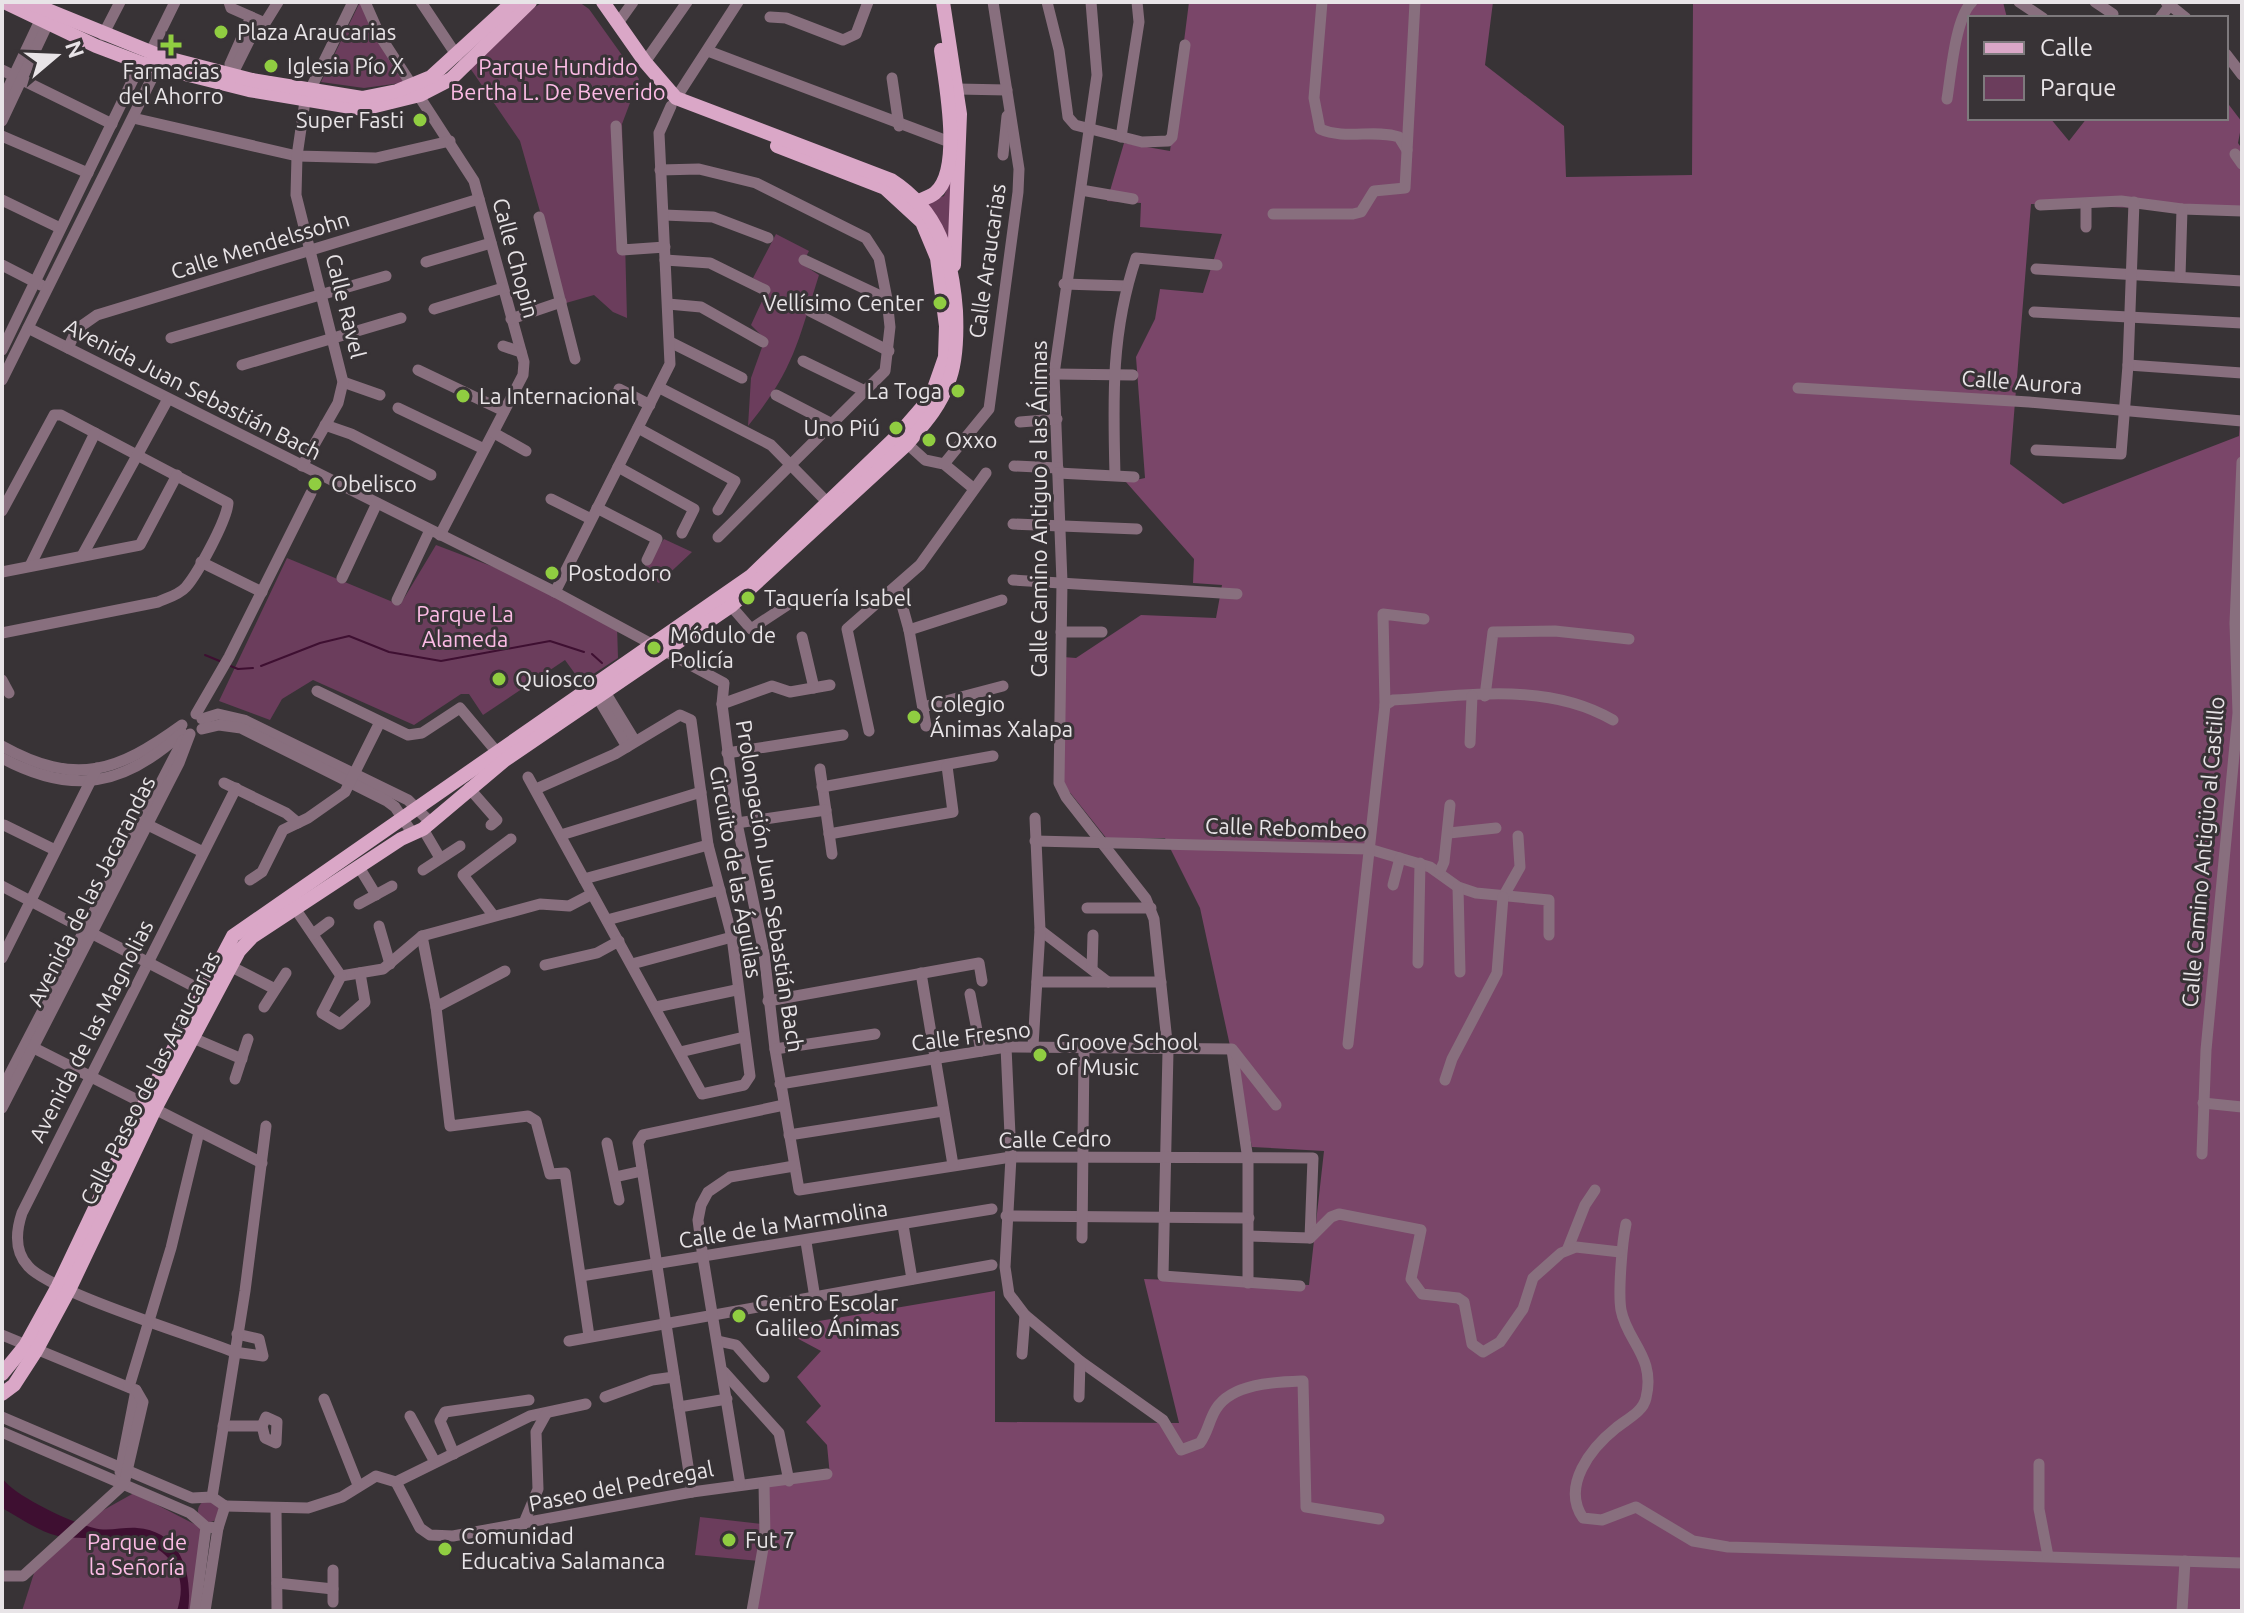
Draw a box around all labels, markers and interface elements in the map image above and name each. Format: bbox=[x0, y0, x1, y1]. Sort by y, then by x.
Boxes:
north arrow bbox=[16, 16, 96, 96]
legend bbox=[1968, 16, 2228, 120]
place label: Plaza Araucarias bbox=[237, 19, 396, 44]
marker: Plaza Araucarias bbox=[212, 23, 230, 41]
text: Calle bbox=[2040, 34, 2093, 61]
marker: Farmacias del Ahorro bbox=[162, 36, 180, 54]
text: N bbox=[61, 37, 90, 61]
place label: Iglesia Pío X bbox=[287, 53, 404, 78]
park label: Parque Hundido Bertha L. De Beverido bbox=[450, 54, 666, 104]
marker: Iglesia Pío X bbox=[262, 57, 280, 75]
place label: Farmacias del Ahorro bbox=[118, 58, 224, 108]
text: Parque bbox=[2040, 74, 2117, 101]
place label: Super Fasti bbox=[296, 107, 404, 132]
marker: Super Fasti bbox=[411, 111, 429, 129]
street label: Calle Araucarias bbox=[963, 182, 1010, 340]
street label: Calle Chopin bbox=[488, 195, 545, 321]
street label: Calle Mendelssohn bbox=[168, 205, 352, 284]
street label: Calle Ravel bbox=[321, 251, 372, 361]
place label: Vellísimo Center bbox=[763, 290, 925, 315]
marker: Vellísimo Center bbox=[931, 294, 949, 312]
street label: Avenida Juan Sebastián Bach bbox=[61, 313, 326, 464]
street label: Calle Camino Antiguo a las Ánimas bbox=[1025, 340, 1051, 678]
street label: Calle Aurora bbox=[1961, 365, 2083, 398]
place label: La Toga bbox=[866, 378, 942, 403]
marker: La Toga bbox=[949, 382, 967, 400]
place label: La Internacional bbox=[479, 383, 636, 408]
marker: La Internacional bbox=[454, 387, 472, 405]
place label: Uno Piú bbox=[803, 415, 880, 440]
marker: Uno Piú bbox=[887, 419, 905, 437]
place label: Oxxo bbox=[945, 427, 997, 452]
marker: Oxxo bbox=[920, 431, 938, 449]
place label: Obelisco bbox=[331, 471, 417, 496]
marker: Obelisco bbox=[306, 475, 324, 493]
place label: Postodoro bbox=[568, 560, 672, 585]
marker: Postodoro bbox=[543, 564, 561, 582]
place label: Taquería Isabel bbox=[764, 585, 912, 610]
marker: Taquería Isabel bbox=[739, 589, 757, 607]
park label: Parque La Alameda bbox=[416, 601, 514, 651]
place label: Módulo de Policía bbox=[670, 622, 776, 672]
marker: Módulo de Policía bbox=[645, 639, 663, 657]
place label: Quiosco bbox=[515, 666, 595, 691]
marker: Quiosco bbox=[490, 670, 508, 688]
place label: Colegio Ánimas Xalapa bbox=[930, 691, 1073, 741]
street label: Calle Camino Antigüo al Castillo bbox=[2176, 695, 2229, 1008]
marker: Colegio Ánimas Xalapa bbox=[905, 708, 923, 726]
street label: Prolongación Juan Sebastián Bach bbox=[732, 718, 809, 1054]
street label: Circuito de las Águilas bbox=[706, 764, 768, 980]
street label: Avenida de las Jacarandas bbox=[21, 771, 160, 1010]
street label: Calle Rebombeo bbox=[1205, 812, 1367, 843]
street label: Avenida de las Magnolias bbox=[24, 915, 158, 1146]
street label: Calle Paseo de las Araucarias bbox=[74, 947, 225, 1209]
street label: Calle Fresno bbox=[910, 1016, 1032, 1055]
place label: Groove School of Music bbox=[1056, 1029, 1199, 1079]
marker: Groove School of Music bbox=[1031, 1046, 1049, 1064]
street label: Calle Cedro bbox=[998, 1125, 1112, 1152]
street label: Calle de la Marmolina bbox=[677, 1195, 889, 1252]
place label: Centro Escolar Galileo Ánimas bbox=[755, 1290, 900, 1340]
marker: Centro Escolar Galileo Ánimas bbox=[730, 1307, 748, 1325]
street label: Paseo del Pedregal bbox=[526, 1455, 716, 1516]
place label: Comunidad Educativa Salamanca bbox=[461, 1523, 665, 1573]
place label: Fut 7 bbox=[745, 1527, 795, 1552]
park label: Parque de la Señoría bbox=[87, 1529, 187, 1579]
marker: Fut 7 bbox=[720, 1531, 738, 1549]
marker: Comunidad Educativa Salamanca bbox=[436, 1540, 454, 1558]

